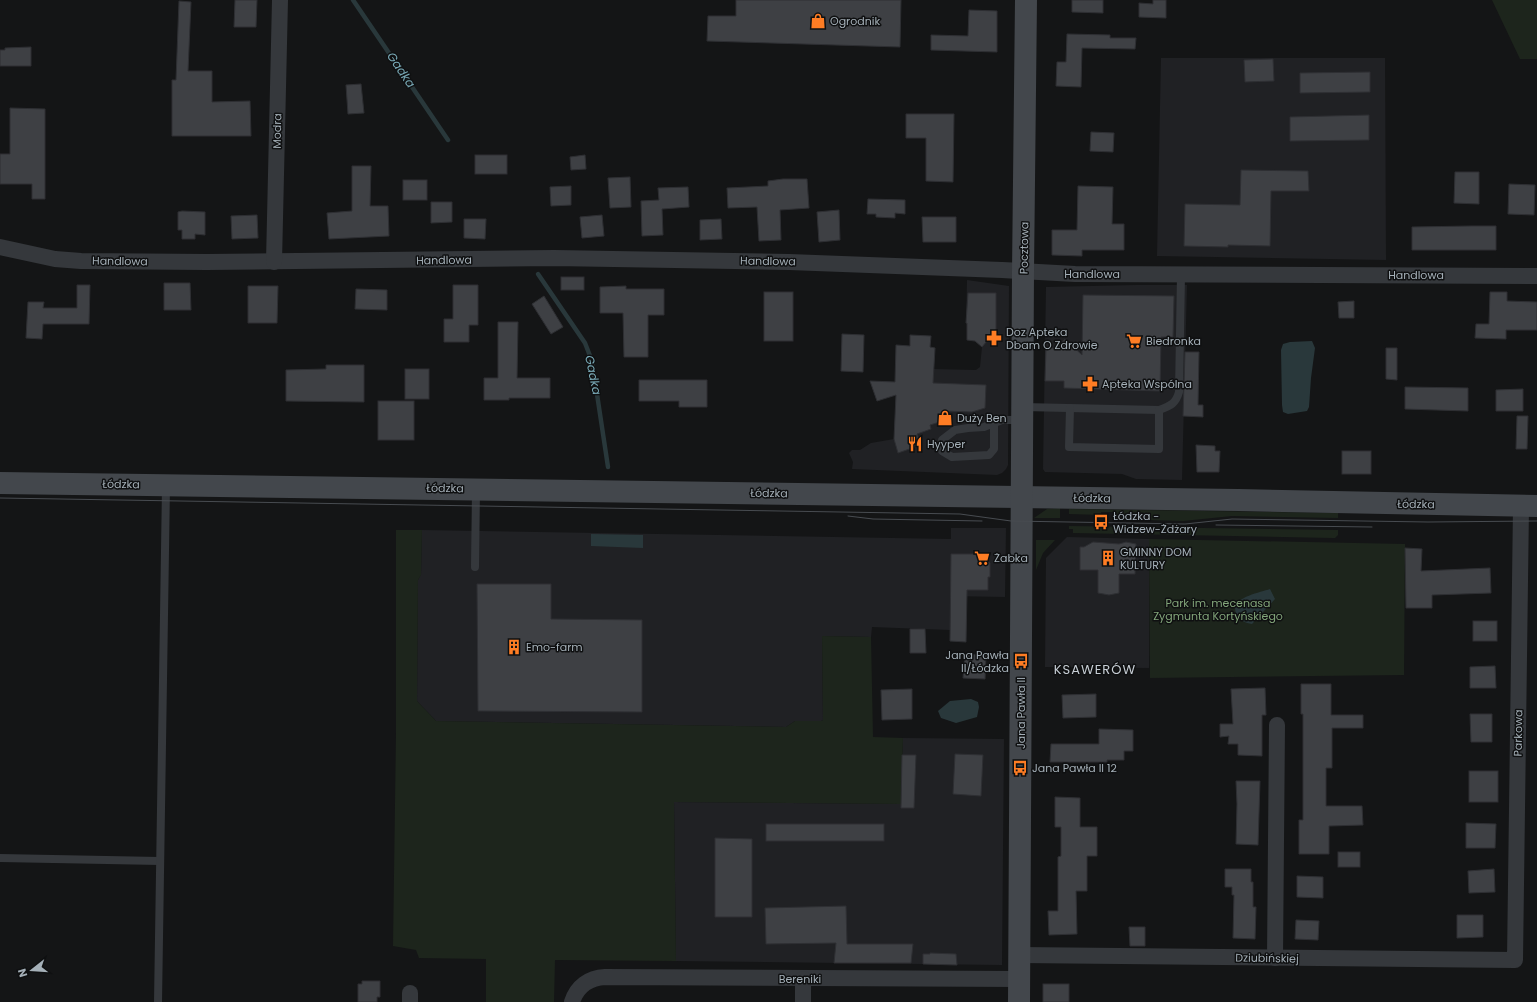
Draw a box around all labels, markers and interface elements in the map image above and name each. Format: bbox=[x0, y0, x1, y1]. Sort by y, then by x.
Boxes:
shop icon: Ogrodnik bbox=[809, 12, 827, 30]
place label: Ogrodnik bbox=[830, 13, 880, 29]
water label: Gadka bbox=[383, 48, 420, 91]
street label: Modra bbox=[269, 113, 285, 149]
street label: Pocztowa bbox=[1016, 222, 1032, 274]
street label: Handlowa bbox=[416, 252, 472, 268]
street label: Handlowa bbox=[92, 253, 148, 269]
street label: Handlowa bbox=[740, 253, 796, 269]
street label: Handlowa bbox=[1064, 266, 1120, 282]
street label: Handlowa bbox=[1388, 267, 1444, 283]
place label: Doz Apteka Dbam O Zdrowie bbox=[1006, 324, 1098, 353]
pharmacy icon: Doz Apteka Dbam O Zdrowie bbox=[985, 329, 1003, 347]
supermarket icon: Biedronka bbox=[1125, 332, 1143, 350]
place label: Biedronka bbox=[1146, 333, 1201, 349]
water label: Gadka bbox=[581, 354, 606, 396]
pharmacy icon: Apteka Wspólna bbox=[1081, 375, 1099, 393]
place label: Apteka Wspólna bbox=[1102, 376, 1192, 392]
shop icon: Duży Ben bbox=[936, 409, 954, 427]
place label: Duży Ben bbox=[957, 410, 1007, 426]
restaurant icon: Hyyper bbox=[906, 435, 924, 453]
place label: Hyyper bbox=[927, 436, 965, 452]
street label: Łódzka bbox=[102, 476, 140, 492]
street label: Łódzka bbox=[426, 480, 464, 496]
street label: Łódzka bbox=[750, 485, 788, 501]
street label: Łódzka bbox=[1073, 490, 1111, 506]
street label: Łódzka bbox=[1397, 496, 1435, 512]
place label: Łódzka - Widzew-Żdżary bbox=[1113, 508, 1198, 537]
bus stop icon: Łódzka - Widzew-Żdżary bbox=[1092, 513, 1110, 531]
place label: GMINNY DOM KULTURY bbox=[1120, 544, 1191, 573]
supermarket icon: Żabka bbox=[973, 549, 991, 567]
building icon: GMINNY DOM KULTURY bbox=[1099, 549, 1117, 567]
place label: Żabka bbox=[994, 550, 1028, 566]
park label: Park im. mecenasa Zygmunta Kortyńskiego bbox=[1153, 595, 1283, 624]
building icon: Emo-farm bbox=[505, 638, 523, 656]
place label: Emo-farm bbox=[526, 639, 583, 655]
place label: Jana Pawła II/Łódzka bbox=[945, 647, 1009, 676]
bus stop icon: Jana Pawła II/Łódzka bbox=[1012, 652, 1030, 670]
district label: KSAWERÓW bbox=[1054, 660, 1136, 679]
street label: Jana Pawła II bbox=[1013, 677, 1029, 749]
street label: Parkowa bbox=[1510, 709, 1526, 757]
bus stop icon: Jana Pawła II 12 bbox=[1011, 759, 1029, 777]
place label: Jana Pawła II 12 bbox=[1032, 760, 1117, 776]
street label: Dziubińskiej bbox=[1235, 949, 1299, 967]
north arrow bbox=[12, 950, 52, 990]
text: N bbox=[14, 967, 31, 979]
street label: Bereniki bbox=[779, 971, 822, 987]

